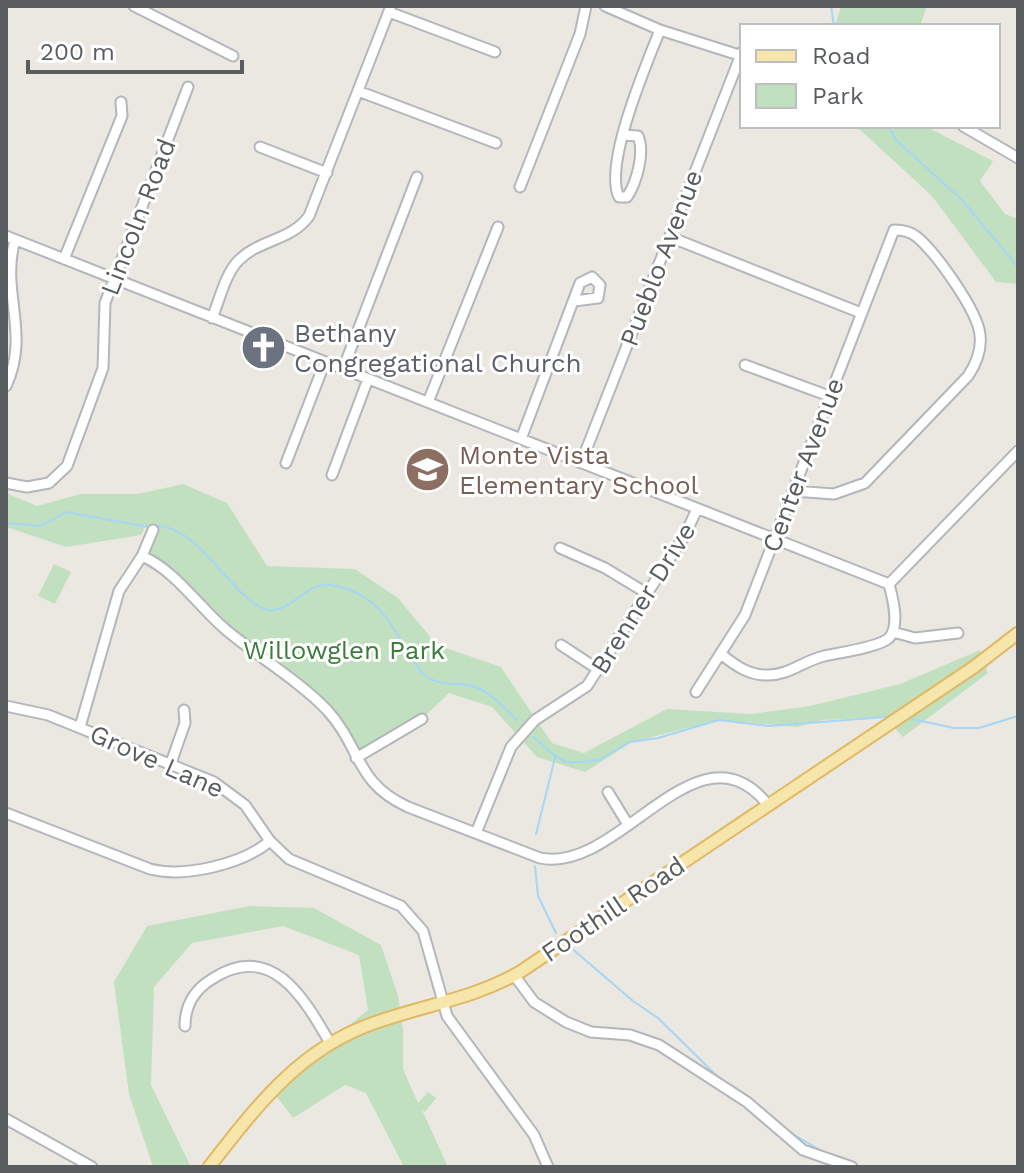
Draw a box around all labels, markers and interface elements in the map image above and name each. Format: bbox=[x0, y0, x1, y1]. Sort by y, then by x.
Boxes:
scale bar bbox=[28, 24, 242, 74]
legend bbox=[740, 24, 1000, 128]
text: 200 m bbox=[40, 38, 115, 66]
text: Road bbox=[812, 42, 871, 70]
text: Park bbox=[812, 82, 864, 110]
street label: Lincoln Road bbox=[94, 135, 182, 299]
street label: Pueblo Avenue bbox=[614, 166, 708, 350]
place label: Bethany Congregational Church bbox=[294, 318, 582, 378]
church icon: Bethany Congregational Church bbox=[239, 324, 287, 372]
street label: Center Avenue bbox=[756, 374, 850, 556]
place label: Monte Vista Elementary School bbox=[459, 440, 699, 500]
school or university icon: Monte Vista Elementary School bbox=[404, 446, 452, 494]
street label: Brenner Drive bbox=[584, 517, 702, 679]
park label: Willowglen Park bbox=[243, 635, 445, 665]
street label: Grove Lane bbox=[85, 718, 229, 804]
street label: Foothill Road bbox=[536, 850, 690, 968]

